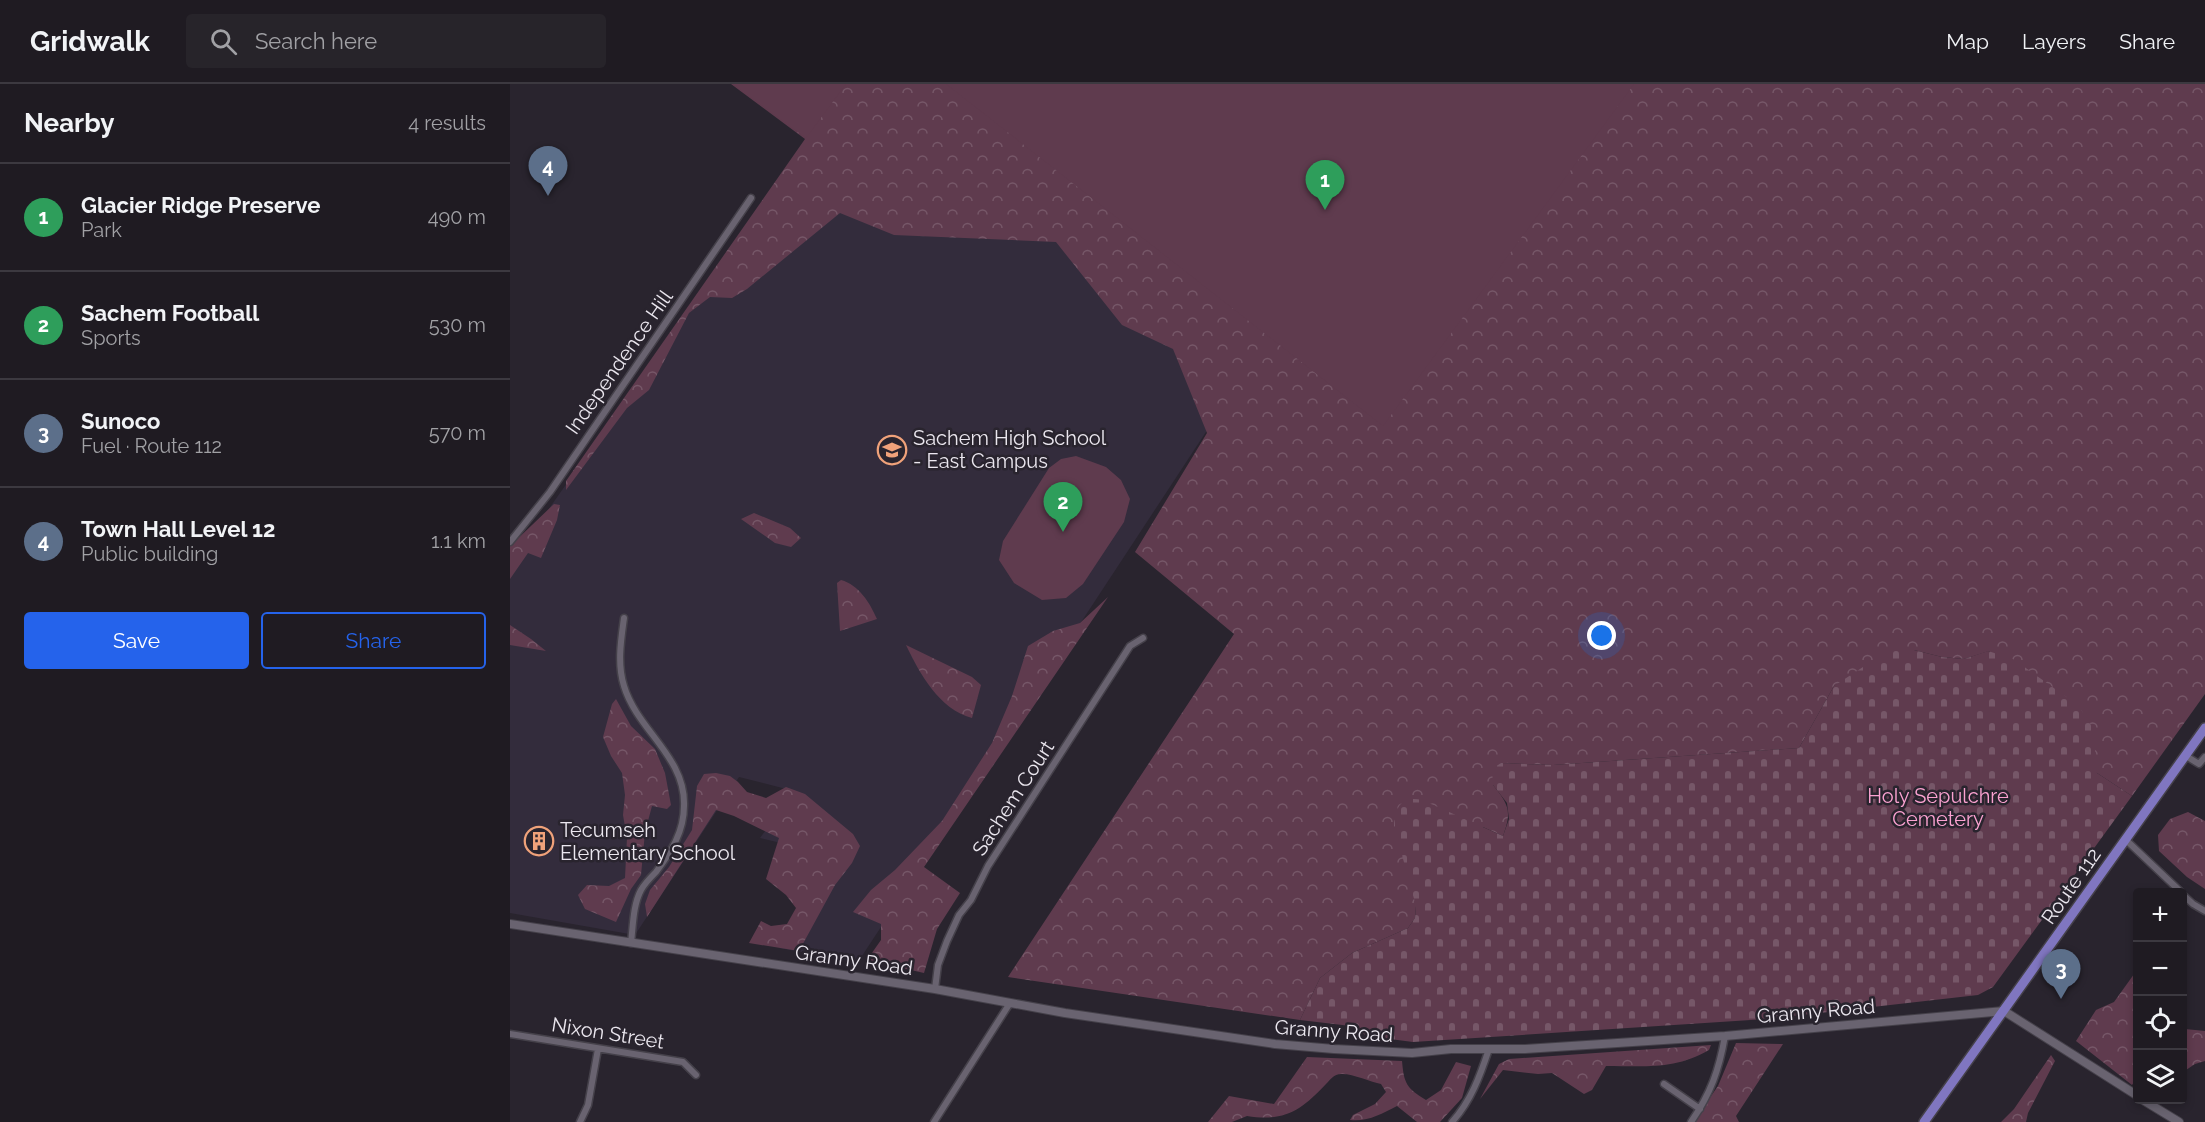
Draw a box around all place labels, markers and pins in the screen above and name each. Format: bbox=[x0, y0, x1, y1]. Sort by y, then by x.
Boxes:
pin: 4 bbox=[528, 147, 567, 196]
pin: 1 bbox=[1306, 160, 1344, 210]
place label: Sachem High School - East Campus bbox=[913, 426, 1107, 473]
school or university icon: Sachem High School - East Campus bbox=[876, 434, 908, 466]
pin: 2 bbox=[1044, 482, 1082, 532]
place label: Tecumseh Elementary School bbox=[560, 818, 736, 865]
building icon: Tecumseh Elementary School bbox=[523, 825, 555, 857]
pin: 3 bbox=[2042, 950, 2080, 999]

